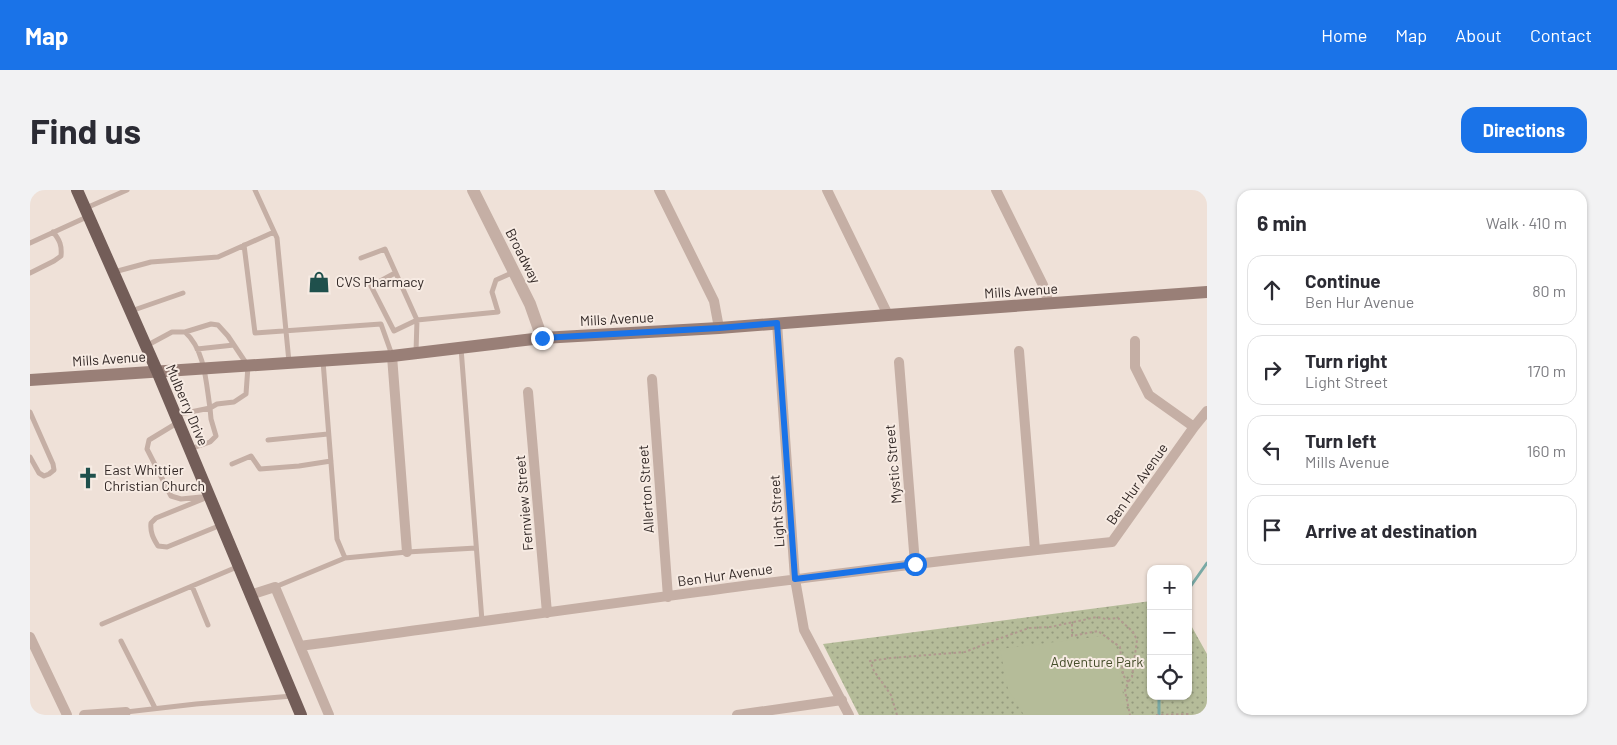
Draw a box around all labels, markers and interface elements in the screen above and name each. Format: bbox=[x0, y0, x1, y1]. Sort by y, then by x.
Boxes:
text: Map bbox=[25, 21, 68, 50]
text: Home bbox=[1321, 24, 1367, 46]
text: Map bbox=[1395, 24, 1427, 46]
text: About bbox=[1455, 24, 1502, 46]
text: Contact bbox=[1530, 24, 1592, 46]
button: Directions bbox=[1461, 107, 1587, 153]
text: Find us bbox=[30, 109, 141, 151]
text: 6 min bbox=[1257, 210, 1307, 235]
text: Walk · 410 m bbox=[1486, 213, 1567, 232]
street label: Broadway bbox=[502, 225, 545, 287]
shop icon: CVS Pharmacy bbox=[306, 269, 332, 295]
text: Continue bbox=[1305, 269, 1381, 292]
place label: CVS Pharmacy bbox=[336, 273, 425, 290]
icon: ahead bbox=[1258, 276, 1286, 304]
street label: Mills Avenue bbox=[983, 279, 1058, 302]
text: 80 m bbox=[1532, 281, 1566, 300]
text: Ben Hur Avenue bbox=[1305, 292, 1414, 311]
street label: Mills Avenue bbox=[580, 308, 654, 329]
route end bbox=[531, 327, 554, 350]
street label: Mills Avenue bbox=[71, 347, 146, 370]
text: Turn right bbox=[1305, 349, 1387, 372]
icon: right bbox=[1258, 356, 1286, 384]
text: 170 m bbox=[1527, 361, 1566, 380]
street label: Mulberry Drive bbox=[163, 362, 212, 448]
text: Light Street bbox=[1305, 372, 1388, 391]
street label: Mystic Street bbox=[881, 424, 904, 504]
text: Turn left bbox=[1305, 429, 1376, 452]
icon: left bbox=[1258, 436, 1286, 464]
street label: Ben Hur Avenue bbox=[1102, 440, 1171, 528]
text: 160 m bbox=[1527, 441, 1566, 460]
street label: Allerton Street bbox=[634, 444, 657, 534]
text: Mills Avenue bbox=[1305, 452, 1390, 471]
street label: Fernview Street bbox=[511, 454, 536, 552]
place label: East Whittier Christian Church bbox=[104, 461, 205, 494]
church icon: East Whittier Christian Church bbox=[75, 465, 101, 491]
street label: Light Street bbox=[765, 474, 788, 548]
icon: arrive bbox=[1258, 516, 1286, 544]
text: Arrive at destination bbox=[1305, 519, 1477, 542]
route start bbox=[904, 553, 927, 576]
street label: Ben Hur Avenue bbox=[676, 559, 773, 590]
map controls bbox=[1147, 565, 1192, 700]
button: + bbox=[1147, 565, 1192, 610]
button: − bbox=[1147, 610, 1192, 655]
park label: Adventure Park bbox=[1051, 653, 1143, 670]
button: locate bbox=[1147, 655, 1192, 700]

